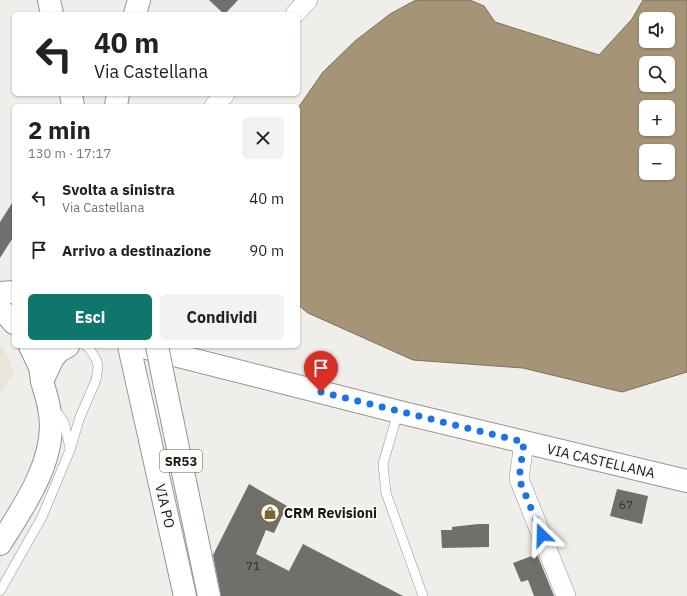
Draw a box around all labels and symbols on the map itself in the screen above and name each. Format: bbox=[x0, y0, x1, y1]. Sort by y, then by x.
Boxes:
pin bbox=[304, 351, 338, 392]
street label: VIA CASTELLANA bbox=[545, 440, 657, 482]
road number: SR53 bbox=[160, 450, 202, 472]
street label: VIA PO bbox=[151, 482, 179, 530]
house number: 67 bbox=[619, 497, 633, 512]
shop icon: CRM Revisioni bbox=[259, 502, 281, 524]
place label: CRM Revisioni bbox=[284, 504, 377, 522]
position arrow bbox=[521, 514, 563, 556]
house number: 71 bbox=[246, 558, 260, 573]

